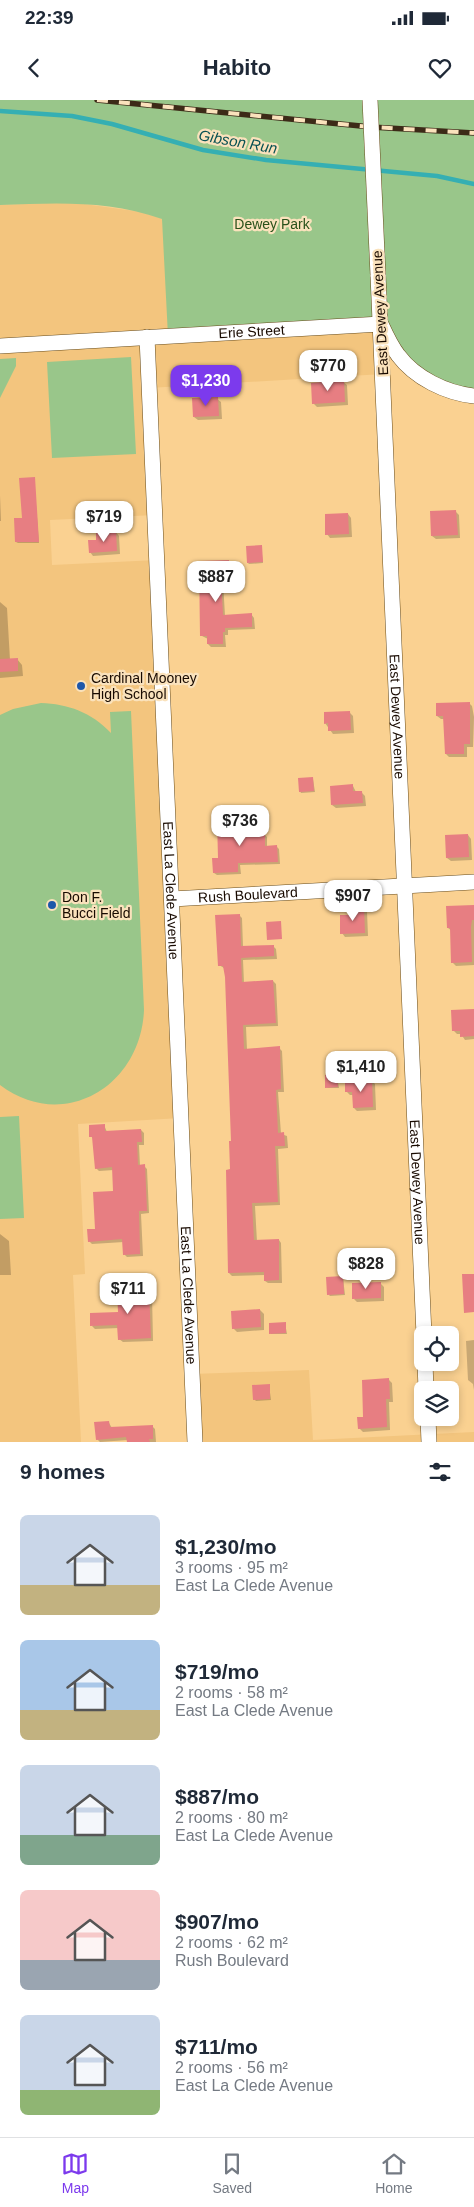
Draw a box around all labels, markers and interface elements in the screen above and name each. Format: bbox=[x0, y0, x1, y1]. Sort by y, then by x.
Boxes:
text: 22:39 bbox=[25, 7, 74, 28]
icon: back bbox=[20, 54, 48, 82]
icon: heart bbox=[426, 54, 454, 82]
text: Habito bbox=[203, 55, 271, 80]
water label: Gibson Run bbox=[198, 126, 279, 157]
park label: Dewey Park bbox=[234, 216, 311, 232]
street label: East Dewey Avenue bbox=[369, 250, 391, 376]
street label: Erie Street bbox=[218, 322, 285, 341]
pin: $770 bbox=[298, 350, 358, 392]
text: $770 bbox=[310, 357, 346, 374]
pin: $1,230 bbox=[165, 364, 247, 407]
text: $1,230 bbox=[182, 372, 230, 389]
pin: $719 bbox=[74, 500, 134, 543]
text: $719 bbox=[86, 508, 122, 525]
pin: $887 bbox=[186, 560, 246, 603]
text: $887 bbox=[198, 568, 234, 585]
street label: East Dewey Avenue bbox=[386, 654, 408, 780]
place label: Cardinal Mooney High School bbox=[91, 670, 197, 702]
marker: Cardinal Mooney High School bbox=[75, 680, 87, 692]
pin: $736 bbox=[210, 804, 270, 847]
text: $736 bbox=[222, 812, 258, 829]
street label: East La Clede Avenue bbox=[160, 821, 182, 960]
pin: $907 bbox=[323, 880, 383, 922]
street label: Rush Boulevard bbox=[198, 884, 298, 906]
text: $907 bbox=[335, 887, 371, 904]
place label: Don F. Bucci Field bbox=[62, 889, 130, 921]
marker: Don F. Bucci Field bbox=[46, 899, 58, 911]
pin: $1,410 bbox=[320, 1050, 402, 1093]
text: $1,410 bbox=[337, 1058, 385, 1075]
street label: East Dewey Avenue bbox=[407, 1119, 428, 1245]
street label: East La Clede Avenue bbox=[178, 1226, 200, 1365]
pin: $828 bbox=[336, 1248, 396, 1290]
text: $828 bbox=[348, 1255, 384, 1272]
pin: $711 bbox=[98, 1272, 158, 1315]
text: $711 bbox=[111, 1280, 145, 1297]
map controls bbox=[414, 1326, 459, 1426]
button: locate bbox=[414, 1326, 459, 1371]
button: layers bbox=[414, 1381, 459, 1426]
icon: filters bbox=[426, 1458, 454, 1486]
text: 9 homes bbox=[20, 1460, 105, 1483]
icon: home bbox=[60, 1535, 120, 1595]
text: $1,230/mo bbox=[175, 1535, 277, 1558]
text: 3 rooms · 95 m² bbox=[175, 1559, 288, 1576]
text: East La Clede Avenue bbox=[175, 1577, 333, 1594]
icon: home bbox=[60, 1660, 120, 1720]
text: $719/mo bbox=[175, 1660, 259, 1683]
text: 2 rooms · 58 m² bbox=[175, 1684, 288, 1701]
text: East La Clede Avenue bbox=[175, 1702, 333, 1719]
icon: home bbox=[60, 1785, 120, 1845]
text: $887/mo bbox=[175, 1785, 259, 1808]
text: 2 rooms · 80 m² bbox=[175, 1809, 288, 1826]
text: East La Clede Avenue bbox=[175, 1827, 333, 1844]
icon: home bbox=[60, 1910, 120, 1970]
text: $907/mo bbox=[175, 1910, 259, 1933]
text: 2 rooms · 62 m² bbox=[175, 1934, 288, 1951]
text: Rush Boulevard bbox=[175, 1952, 289, 1969]
icon: home bbox=[60, 2035, 120, 2095]
text: $711/mo bbox=[175, 2035, 258, 2058]
text: 2 rooms · 56 m² bbox=[175, 2059, 288, 2076]
text: East La Clede Avenue bbox=[175, 2077, 333, 2094]
tab: Map bbox=[61, 2150, 89, 2196]
tab: Saved bbox=[212, 2150, 252, 2196]
tab: Home bbox=[375, 2150, 412, 2196]

